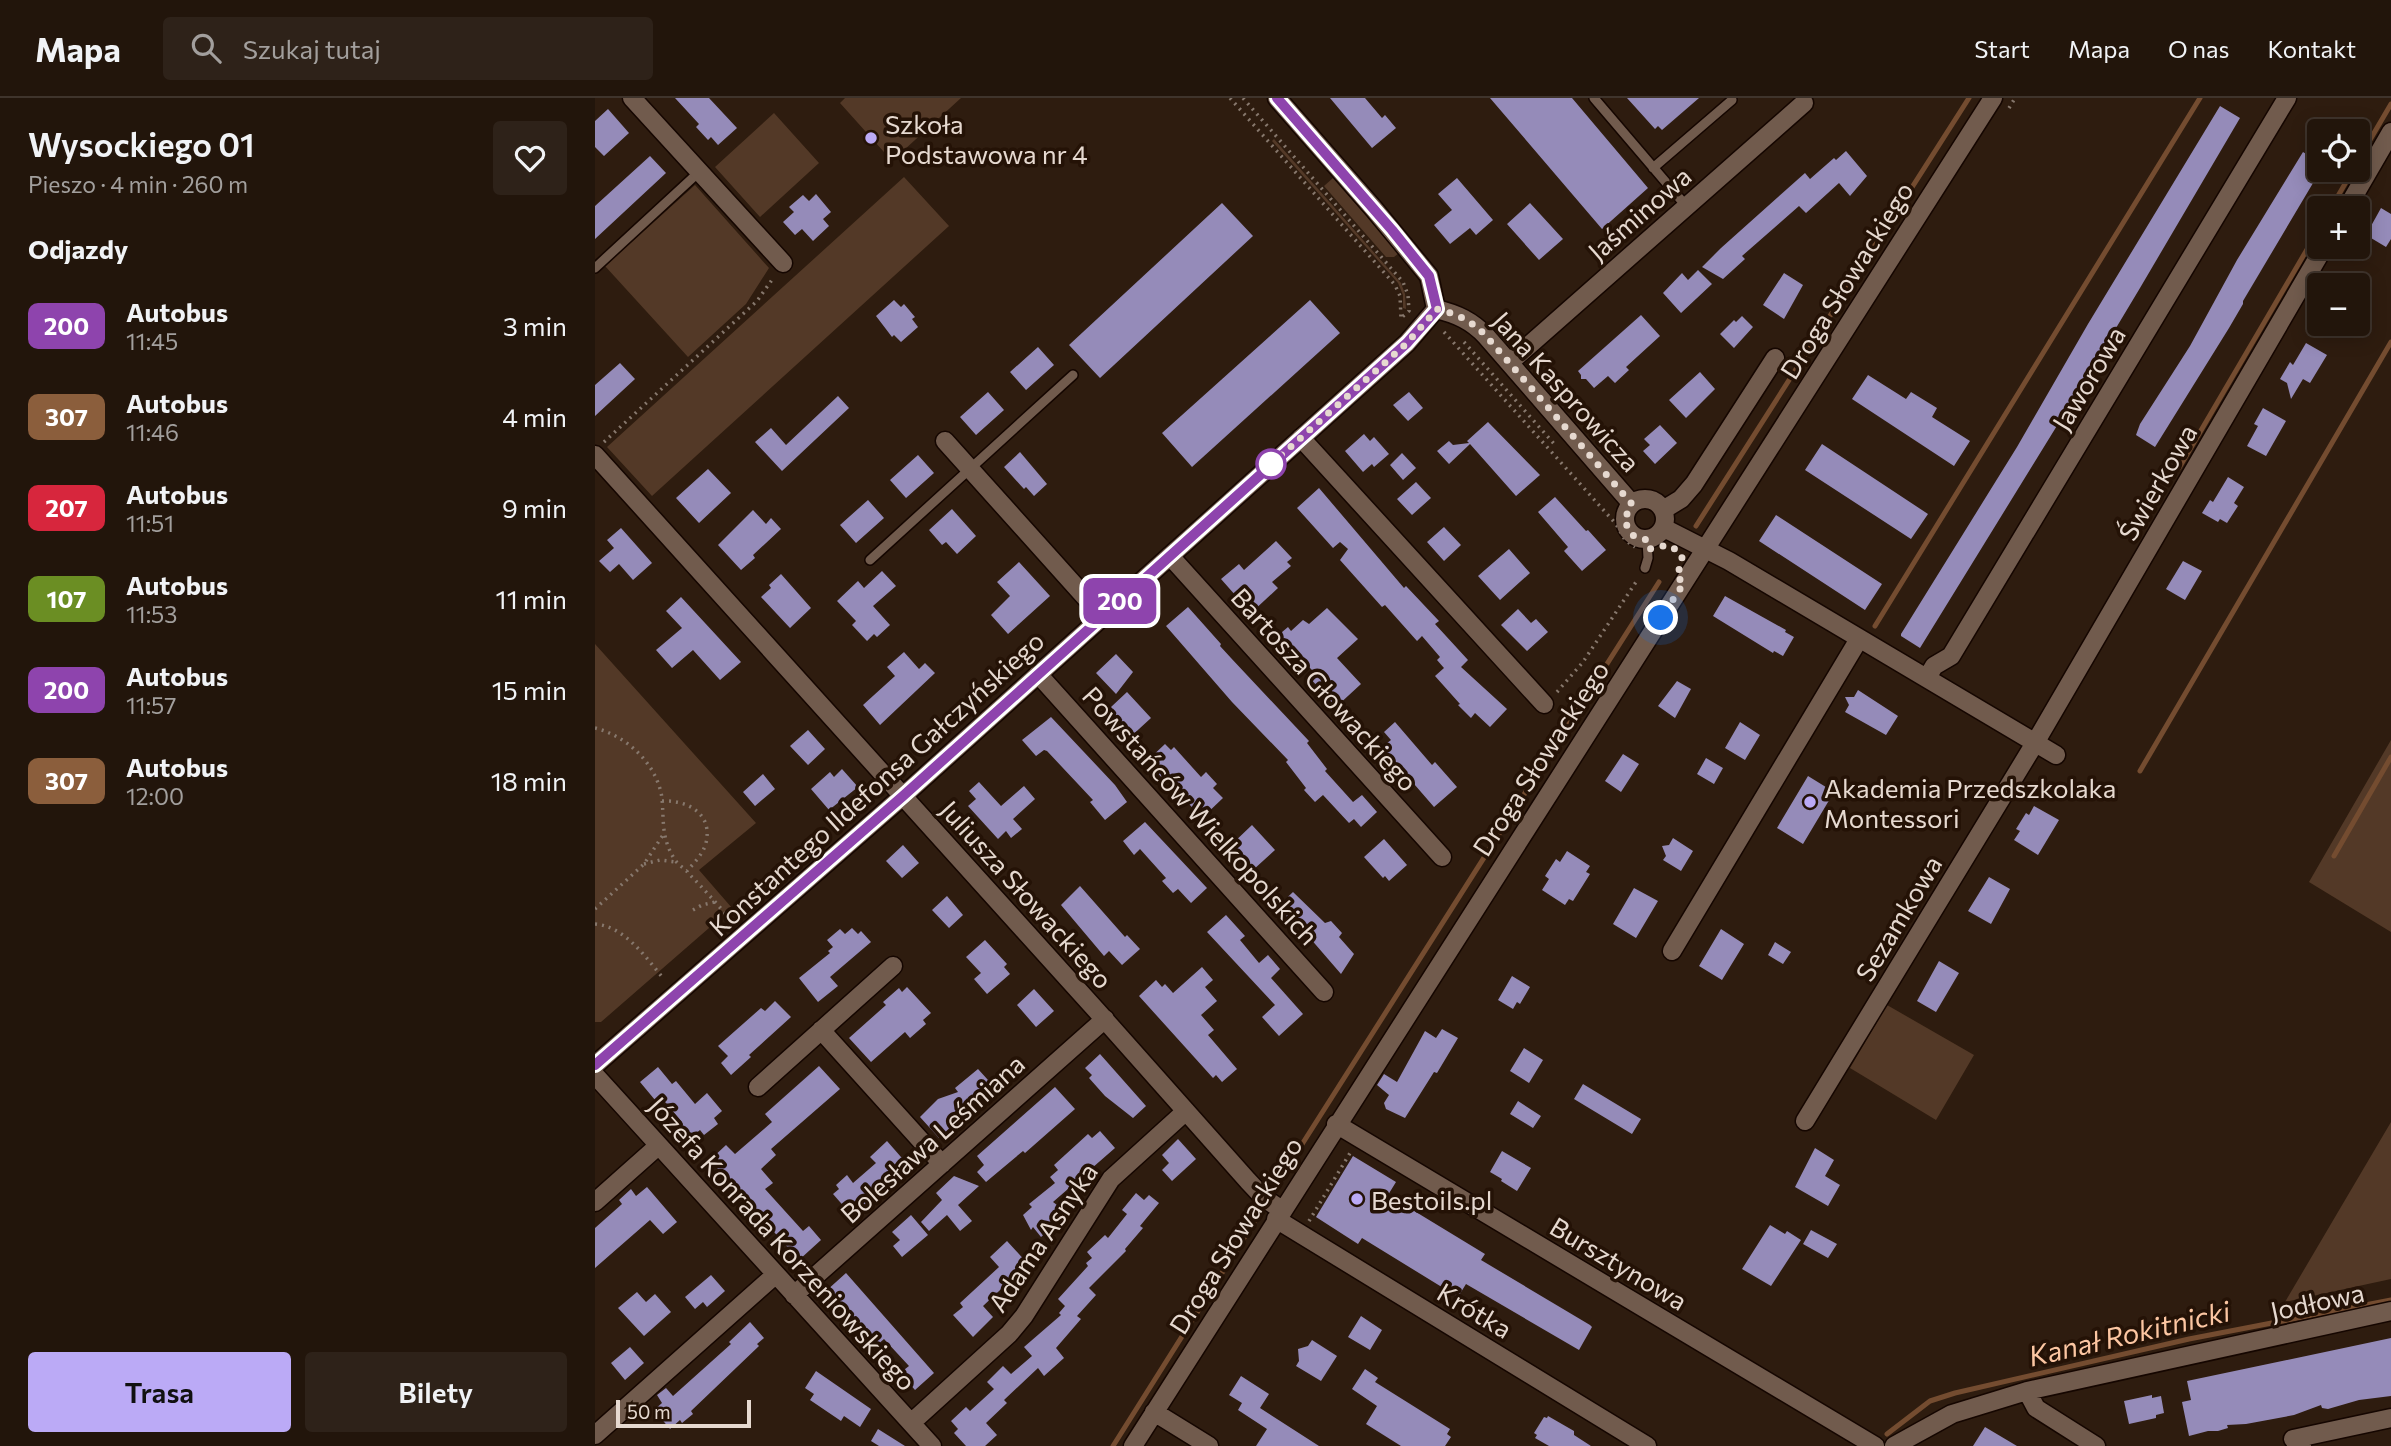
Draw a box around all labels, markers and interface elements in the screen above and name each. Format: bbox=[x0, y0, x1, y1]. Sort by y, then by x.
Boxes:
search box bbox=[163, 17, 653, 80]
text: Mapa bbox=[35, 28, 121, 69]
icon: search bbox=[187, 29, 225, 67]
text: Szukaj tutaj bbox=[243, 33, 381, 64]
text: Start bbox=[1974, 34, 2030, 63]
text: Mapa bbox=[2068, 34, 2130, 63]
text: O nas bbox=[2168, 34, 2229, 63]
text: Kontakt bbox=[2267, 34, 2356, 63]
place label: Szkoła Podstawowa nr 4 bbox=[885, 108, 1088, 169]
map controls bbox=[2307, 119, 2370, 336]
button: locate bbox=[2307, 119, 2370, 182]
button: heart bbox=[493, 121, 567, 195]
text: Wysockiego 01 bbox=[28, 123, 255, 164]
marker: Szkoła Podstawowa nr 4 bbox=[863, 130, 879, 146]
street label: Jaśminowa bbox=[1581, 160, 1697, 266]
text: Pieszo · 4 min · 260 m bbox=[28, 170, 248, 198]
street label: Droga Słowackiego bbox=[1773, 176, 1919, 384]
button: + bbox=[2307, 196, 2370, 259]
text: Odjazdy bbox=[28, 233, 128, 264]
button: − bbox=[2307, 273, 2370, 336]
text: Autobus bbox=[126, 296, 228, 327]
street label: Jana Kasprowicza bbox=[1487, 305, 1647, 477]
text: 3 min bbox=[503, 310, 567, 341]
text: 200 bbox=[44, 311, 89, 340]
street label: Jaworowa bbox=[2045, 320, 2131, 436]
text: 11:45 bbox=[126, 327, 178, 355]
text: Autobus bbox=[126, 387, 228, 418]
text: 4 min bbox=[502, 401, 567, 432]
text: 307 bbox=[45, 402, 88, 431]
text: 11:46 bbox=[126, 418, 179, 446]
street label: Świerkowa bbox=[2111, 418, 2203, 546]
unlabelled marker bbox=[1256, 449, 1286, 479]
text: Autobus bbox=[126, 478, 228, 509]
text: 9 min bbox=[502, 492, 567, 523]
text: 207 bbox=[45, 493, 88, 522]
text: 11:51 bbox=[126, 509, 174, 537]
text: Autobus bbox=[126, 569, 228, 600]
line badge: 200 bbox=[1080, 578, 1160, 624]
street label: Bartosza Głowackiego bbox=[1226, 581, 1424, 797]
text: 11 min bbox=[496, 583, 567, 614]
text: 107 bbox=[47, 584, 86, 613]
text: 200 bbox=[1097, 586, 1143, 615]
text: 11:53 bbox=[126, 600, 177, 628]
your location bbox=[1643, 600, 1678, 635]
street label: Konstantego Ildefonsa Gałczyńskiego bbox=[702, 624, 1050, 942]
street label: Droga Słowackiego bbox=[1465, 655, 1615, 861]
text: Autobus bbox=[126, 660, 228, 691]
text: 15 min bbox=[492, 674, 567, 705]
text: 200 bbox=[44, 675, 89, 704]
street label: Powstańców Wielkopolskich bbox=[1077, 679, 1325, 951]
text: 11:57 bbox=[126, 691, 176, 719]
text: Autobus bbox=[126, 751, 228, 782]
text: 18 min bbox=[491, 765, 567, 796]
text: 307 bbox=[45, 766, 88, 795]
place label: Akademia Przedszkolaka Montessori bbox=[1824, 772, 2116, 833]
text: 12:00 bbox=[126, 782, 184, 810]
street label: Juliusza Słowackiego bbox=[934, 794, 1120, 994]
marker: Akademia Przedszkolaka Montessori bbox=[1802, 794, 1818, 810]
street label: Sezamkowa bbox=[1848, 850, 1948, 986]
street label: Bolesława Leśmiana bbox=[834, 1047, 1030, 1229]
street label: Józefa Konrada Korzeniowskiego bbox=[643, 1090, 923, 1396]
street label: Droga Słowackiego bbox=[1162, 1131, 1308, 1339]
street label: Adama Asnyka bbox=[981, 1157, 1103, 1317]
place label: Bestoils.pl bbox=[1371, 1184, 1492, 1215]
marker: Bestoils.pl bbox=[1349, 1191, 1365, 1207]
street label: Bursztynowa bbox=[1545, 1210, 1693, 1316]
street label: Krótka bbox=[1432, 1276, 1518, 1344]
street label: Jodłowa bbox=[2267, 1276, 2367, 1326]
water label: Kanał Rokitnicki bbox=[2025, 1293, 2234, 1373]
button: Trasa bbox=[28, 1352, 291, 1432]
button: Bilety bbox=[305, 1352, 567, 1432]
scale bar bbox=[616, 1397, 751, 1429]
text: 50 m bbox=[627, 1400, 671, 1423]

